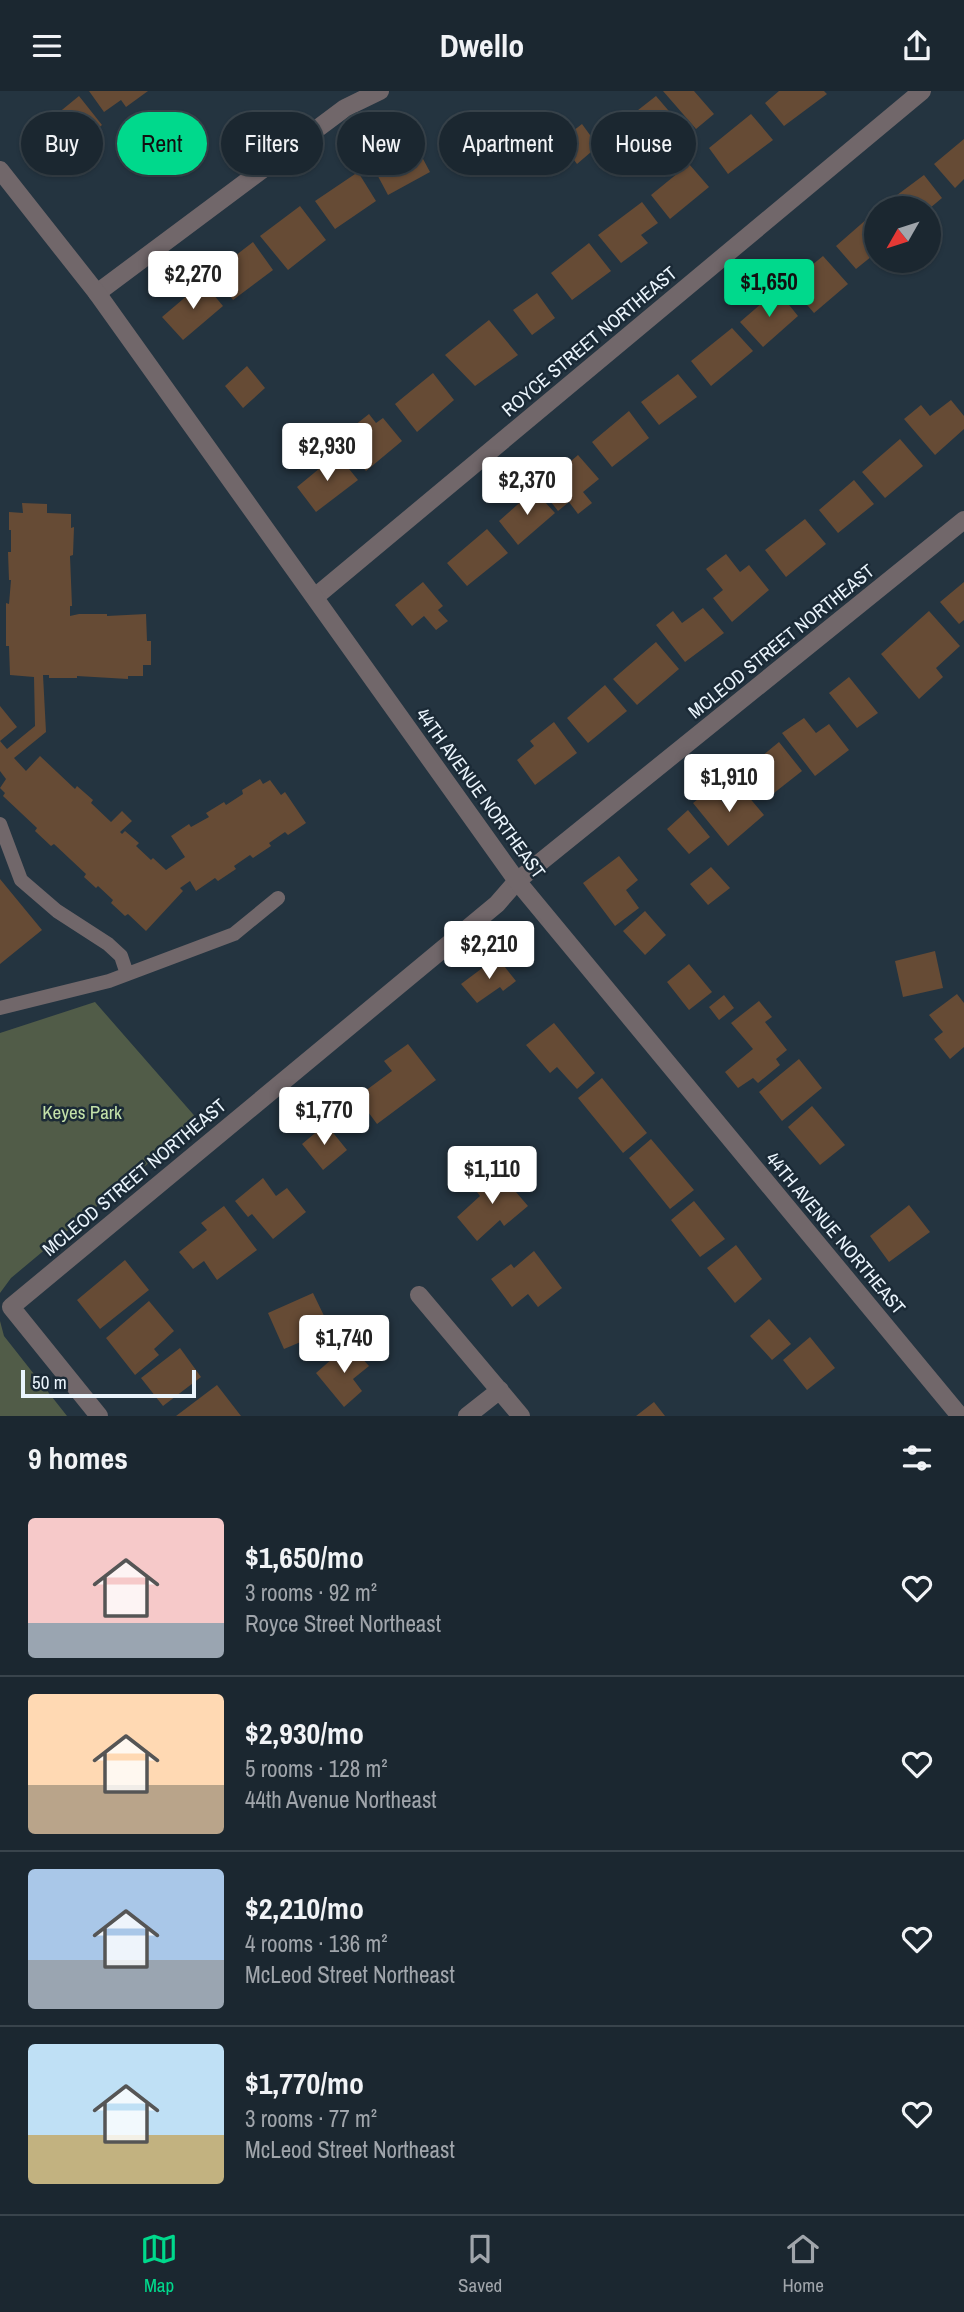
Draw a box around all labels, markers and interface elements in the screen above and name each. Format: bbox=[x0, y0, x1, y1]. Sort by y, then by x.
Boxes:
text: Dwello bbox=[440, 24, 524, 67]
icon: menu bbox=[28, 27, 66, 65]
icon: share bbox=[898, 27, 936, 65]
chip: Buy bbox=[21, 112, 103, 175]
chip: Rent bbox=[117, 112, 207, 175]
chip: Filters bbox=[221, 112, 323, 175]
chip: New bbox=[337, 112, 425, 175]
chip: Apartment bbox=[439, 112, 577, 175]
chip: House bbox=[591, 112, 696, 175]
north arrow bbox=[864, 196, 942, 273]
map controls bbox=[864, 196, 941, 273]
pin: $2,270 bbox=[136, 251, 250, 311]
text: $2,270 bbox=[164, 258, 222, 289]
pin: $1,650 bbox=[712, 259, 826, 319]
street label: ROYCE STREET NORTHEAST bbox=[496, 260, 682, 422]
text: $1,650 bbox=[740, 266, 798, 297]
pin: $2,930 bbox=[270, 423, 384, 483]
text: $2,930 bbox=[298, 430, 356, 461]
pin: $2,370 bbox=[470, 457, 584, 517]
text: $2,370 bbox=[498, 464, 556, 495]
street label: MCLEOD STREET NORTHEAST bbox=[683, 557, 880, 724]
street label: 44TH AVENUE NORTHEAST bbox=[410, 703, 552, 884]
pin: $1,910 bbox=[672, 755, 786, 814]
text: $1,910 bbox=[700, 761, 758, 792]
pin: $2,210 bbox=[432, 921, 546, 981]
text: $2,210 bbox=[460, 928, 518, 959]
pin: $1,770 bbox=[267, 1087, 381, 1147]
street label: MCLEOD STREET NORTHEAST bbox=[37, 1092, 232, 1262]
text: $1,770 bbox=[295, 1094, 353, 1125]
park label: Keyes Park bbox=[42, 1099, 122, 1125]
street label: 44TH AVENUE NORTHEAST bbox=[760, 1146, 912, 1320]
pin: $1,110 bbox=[435, 1147, 549, 1206]
text: $1,110 bbox=[464, 1153, 520, 1184]
pin: $1,740 bbox=[287, 1315, 401, 1375]
text: $1,740 bbox=[315, 1322, 373, 1353]
scale bar bbox=[21, 1367, 196, 1399]
text: 50 m bbox=[32, 1369, 67, 1395]
text: 9 homes bbox=[28, 1438, 128, 1478]
icon: filters bbox=[898, 1439, 936, 1477]
text: $1,650/mo bbox=[245, 1537, 364, 1577]
icon: home bbox=[84, 1546, 168, 1630]
icon: heart bbox=[898, 1569, 936, 1607]
text: 3 rooms · 92 m² bbox=[245, 1577, 377, 1608]
text: Royce Street Northeast bbox=[245, 1608, 441, 1639]
text: $2,930/mo bbox=[245, 1713, 364, 1753]
icon: home bbox=[84, 1722, 168, 1806]
icon: heart bbox=[898, 1745, 936, 1783]
text: 5 rooms · 128 m² bbox=[245, 1753, 388, 1784]
text: 44th Avenue Northeast bbox=[245, 1784, 437, 1815]
text: $2,210/mo bbox=[245, 1888, 364, 1928]
icon: home bbox=[84, 1897, 168, 1981]
icon: heart bbox=[898, 1920, 936, 1958]
text: 4 rooms · 136 m² bbox=[245, 1928, 388, 1959]
text: McLeod Street Northeast bbox=[245, 1959, 455, 1990]
text: $1,770/mo bbox=[245, 2063, 364, 2103]
icon: home bbox=[84, 2072, 168, 2156]
icon: heart bbox=[898, 2095, 936, 2133]
text: 3 rooms · 77 m² bbox=[245, 2103, 377, 2134]
text: McLeod Street Northeast bbox=[245, 2134, 455, 2165]
tab: Map bbox=[140, 2230, 178, 2298]
tab: Saved bbox=[458, 2230, 502, 2298]
tab: Home bbox=[782, 2230, 824, 2298]

